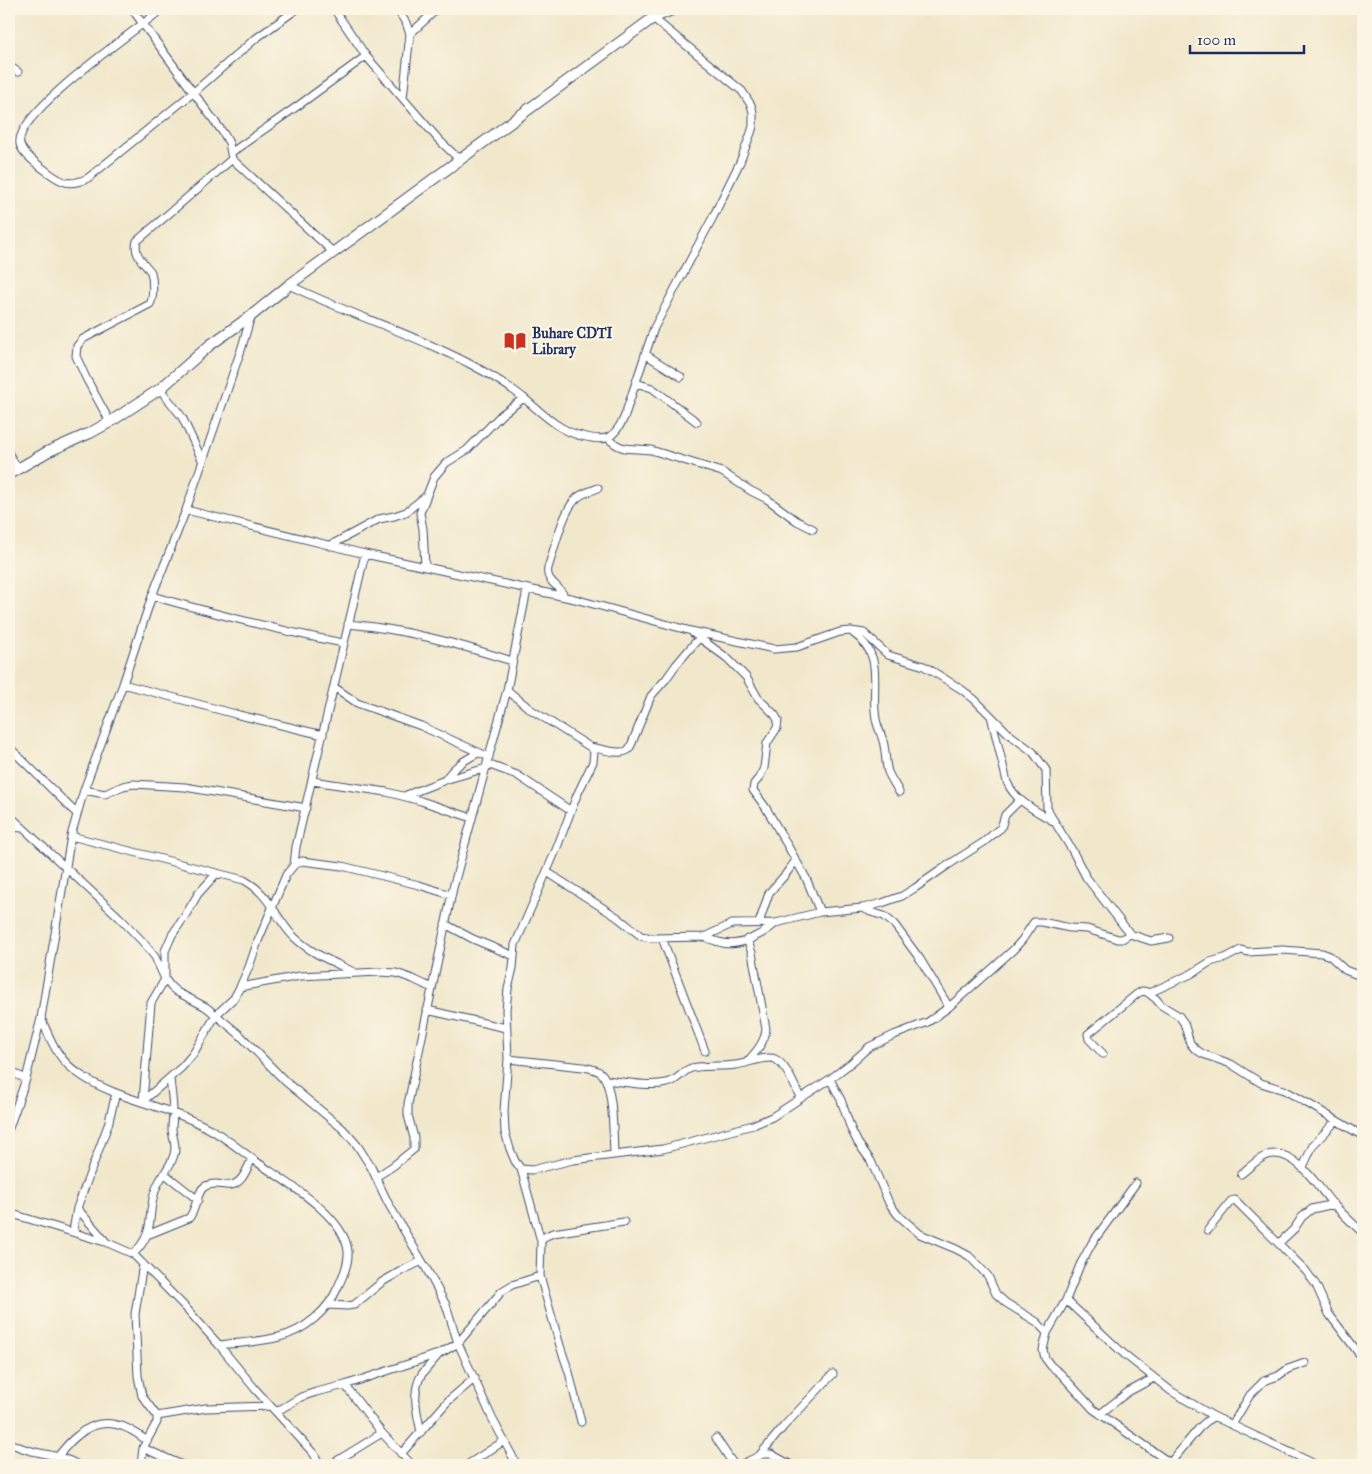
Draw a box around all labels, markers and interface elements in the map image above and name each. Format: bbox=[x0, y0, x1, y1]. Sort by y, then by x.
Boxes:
scale bar bbox=[1190, 22, 1303, 54]
text: 100 m bbox=[1197, 31, 1237, 49]
place label: Buhare CDTI Library bbox=[532, 325, 613, 359]
library icon: Buhare CDTI Library bbox=[502, 328, 528, 354]

